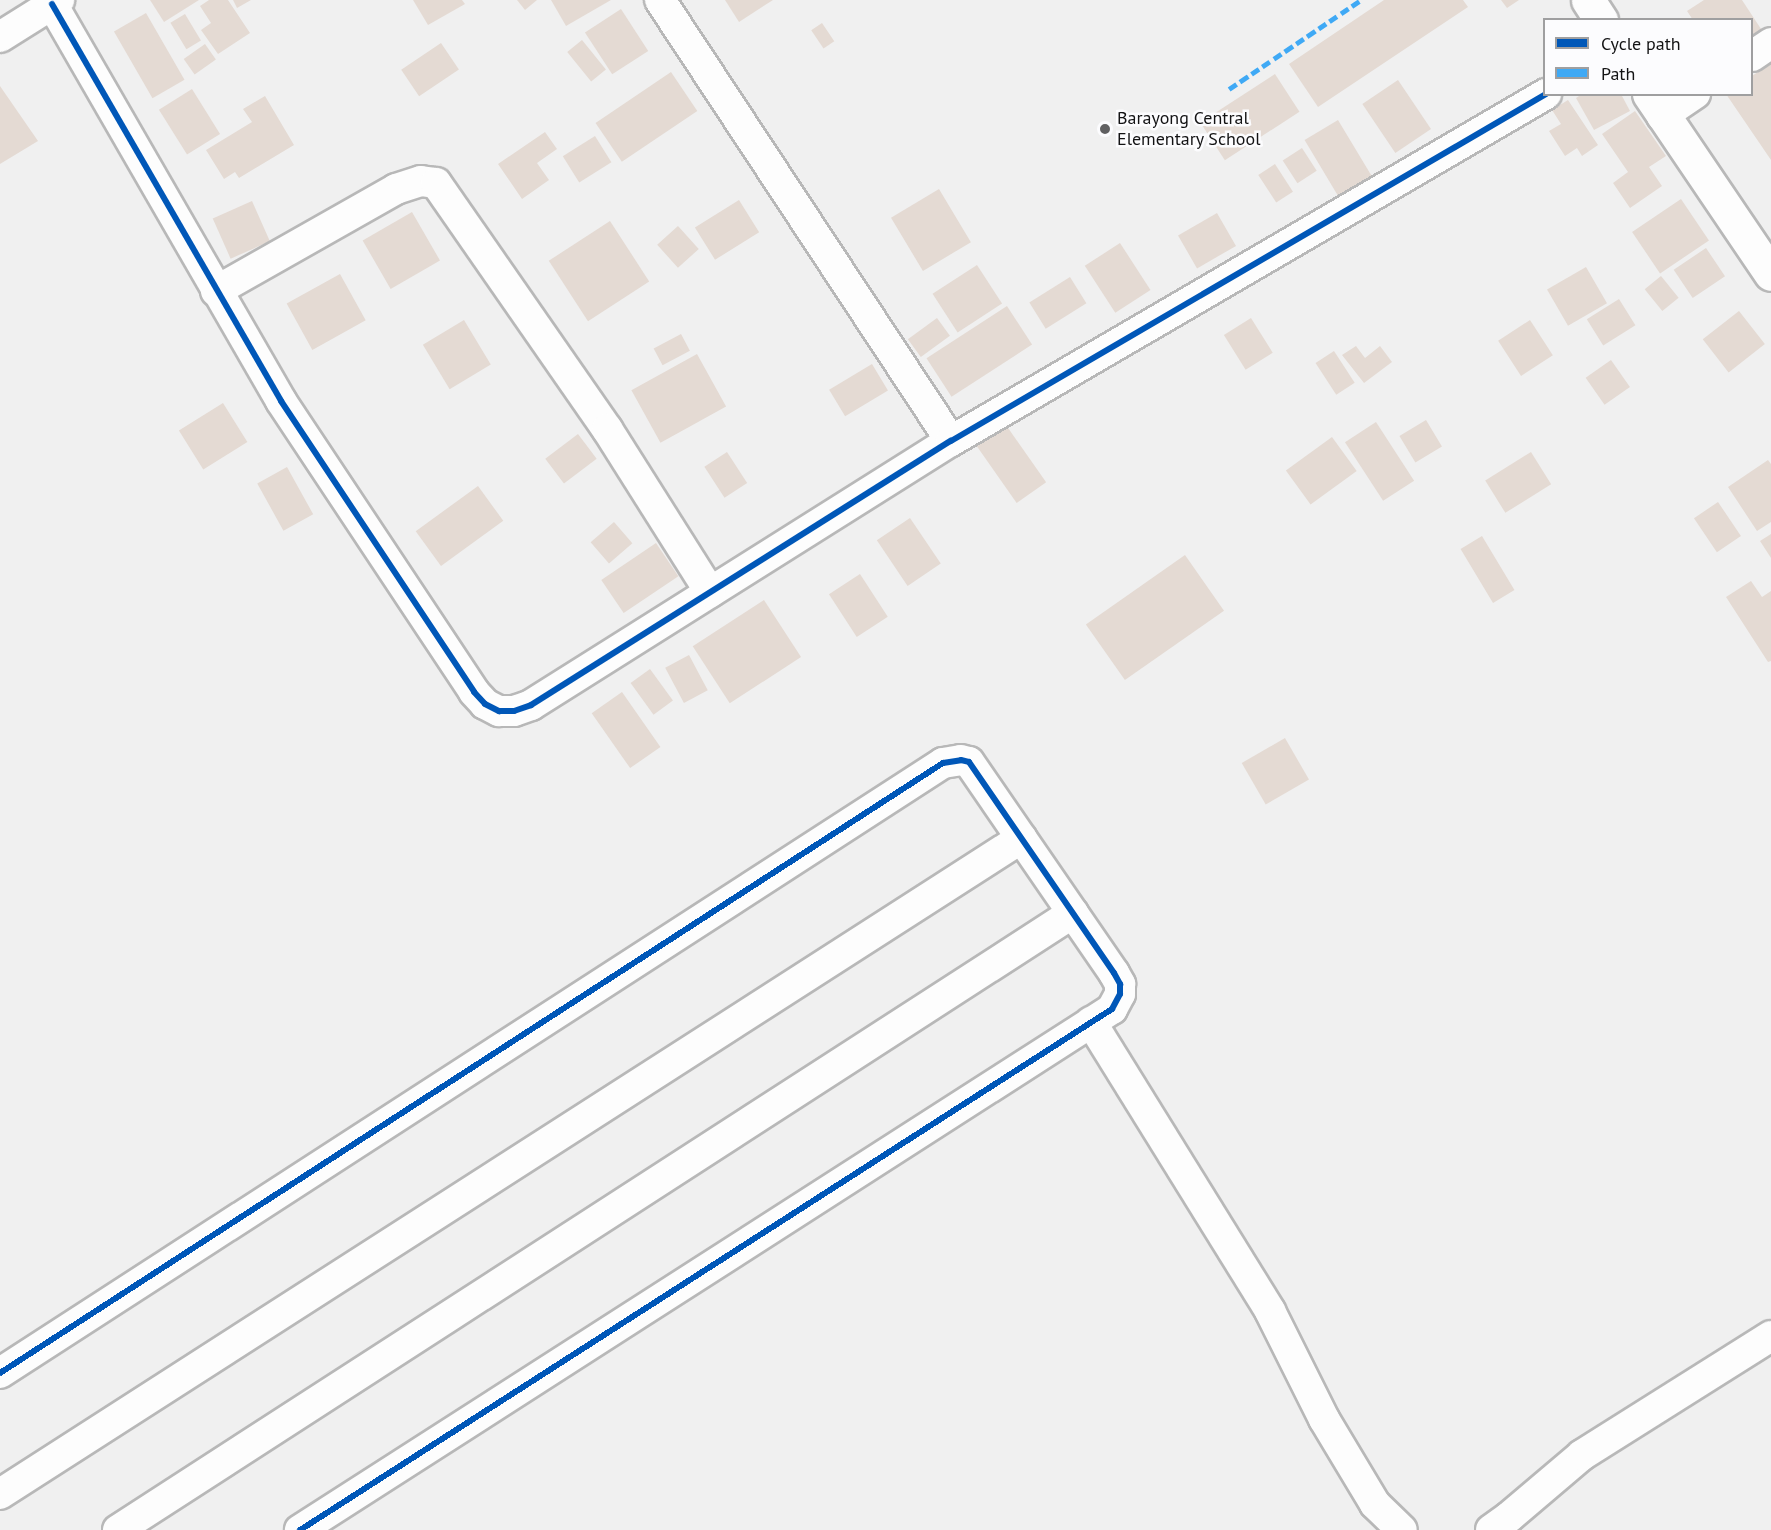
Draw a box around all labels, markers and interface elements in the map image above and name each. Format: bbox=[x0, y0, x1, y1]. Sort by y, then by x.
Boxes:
legend bbox=[1543, 18, 1753, 96]
text: Cycle path bbox=[1601, 32, 1681, 55]
text: Path bbox=[1601, 62, 1635, 85]
place label: Barayong Central Elementary School bbox=[1117, 108, 1261, 150]
marker: Barayong Central Elementary School bbox=[1098, 122, 1112, 136]

